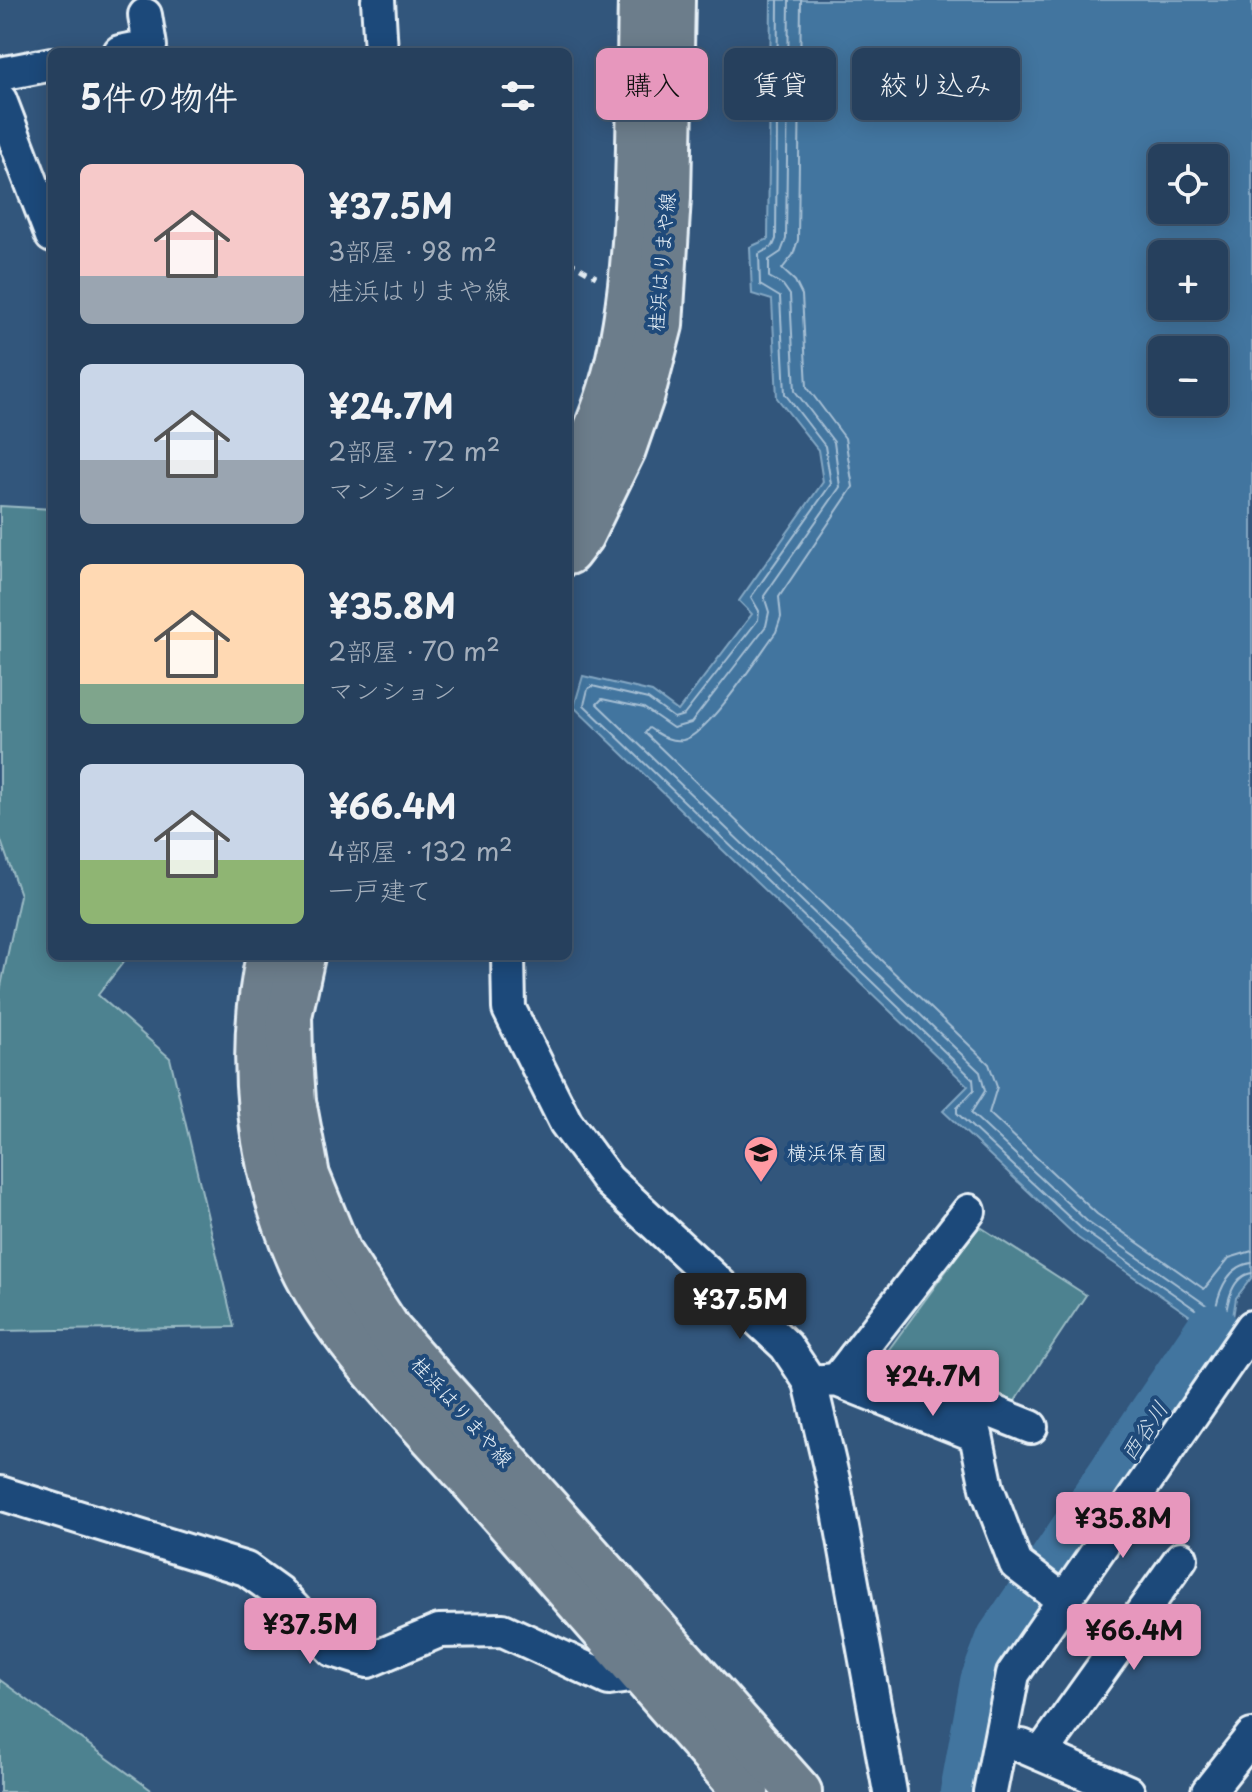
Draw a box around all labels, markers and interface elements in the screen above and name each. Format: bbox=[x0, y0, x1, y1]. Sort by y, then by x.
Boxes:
chip: 購入 bbox=[596, 48, 708, 120]
chip: 賃貸 bbox=[724, 48, 836, 120]
chip: 絞り込み bbox=[852, 48, 1020, 120]
text: 5件の物件 bbox=[80, 70, 238, 122]
icon: filters bbox=[496, 74, 540, 118]
map controls bbox=[1148, 144, 1228, 416]
button: locate bbox=[1148, 144, 1228, 224]
text: ¥37.5M bbox=[328, 179, 453, 231]
street label: 桂浜はりまや線 bbox=[640, 191, 682, 333]
icon: home bbox=[144, 196, 240, 292]
text: 3部屋 · 98 m² bbox=[328, 231, 497, 270]
button: + bbox=[1148, 240, 1228, 320]
text: 桂浜はりまや線 bbox=[328, 270, 510, 309]
button: − bbox=[1148, 336, 1228, 416]
text: ¥24.7M bbox=[328, 379, 454, 431]
icon: home bbox=[144, 396, 240, 492]
text: 2部屋 · 72 m² bbox=[328, 431, 500, 470]
text: マンション bbox=[328, 470, 457, 509]
text: ¥35.8M bbox=[328, 579, 456, 631]
icon: home bbox=[144, 596, 240, 692]
text: 2部屋 · 70 m² bbox=[328, 631, 500, 670]
text: マンション bbox=[328, 670, 457, 709]
text: ¥66.4M bbox=[328, 779, 457, 831]
icon: home bbox=[144, 796, 240, 892]
text: 4部屋 · 132 m² bbox=[328, 831, 513, 870]
text: 一戸建て bbox=[328, 870, 432, 909]
school or university icon: 横浜保育園 bbox=[742, 1134, 780, 1184]
place label: 横浜保育園 bbox=[787, 1137, 887, 1167]
pin: ¥37.5M bbox=[675, 1273, 805, 1341]
text: ¥37.5M bbox=[692, 1279, 788, 1318]
street label: 桂浜はりまや線 bbox=[405, 1349, 521, 1473]
pin: ¥24.7M bbox=[868, 1350, 998, 1418]
text: ¥24.7M bbox=[885, 1356, 981, 1395]
water label: 西谷川 bbox=[1111, 1394, 1175, 1467]
pin: ¥35.8M bbox=[1058, 1492, 1188, 1560]
text: ¥35.8M bbox=[1074, 1498, 1172, 1537]
pin: ¥37.5M bbox=[245, 1598, 375, 1666]
text: ¥37.5M bbox=[262, 1604, 358, 1643]
pin: ¥66.4M bbox=[1069, 1604, 1199, 1672]
text: ¥66.4M bbox=[1085, 1610, 1183, 1649]

